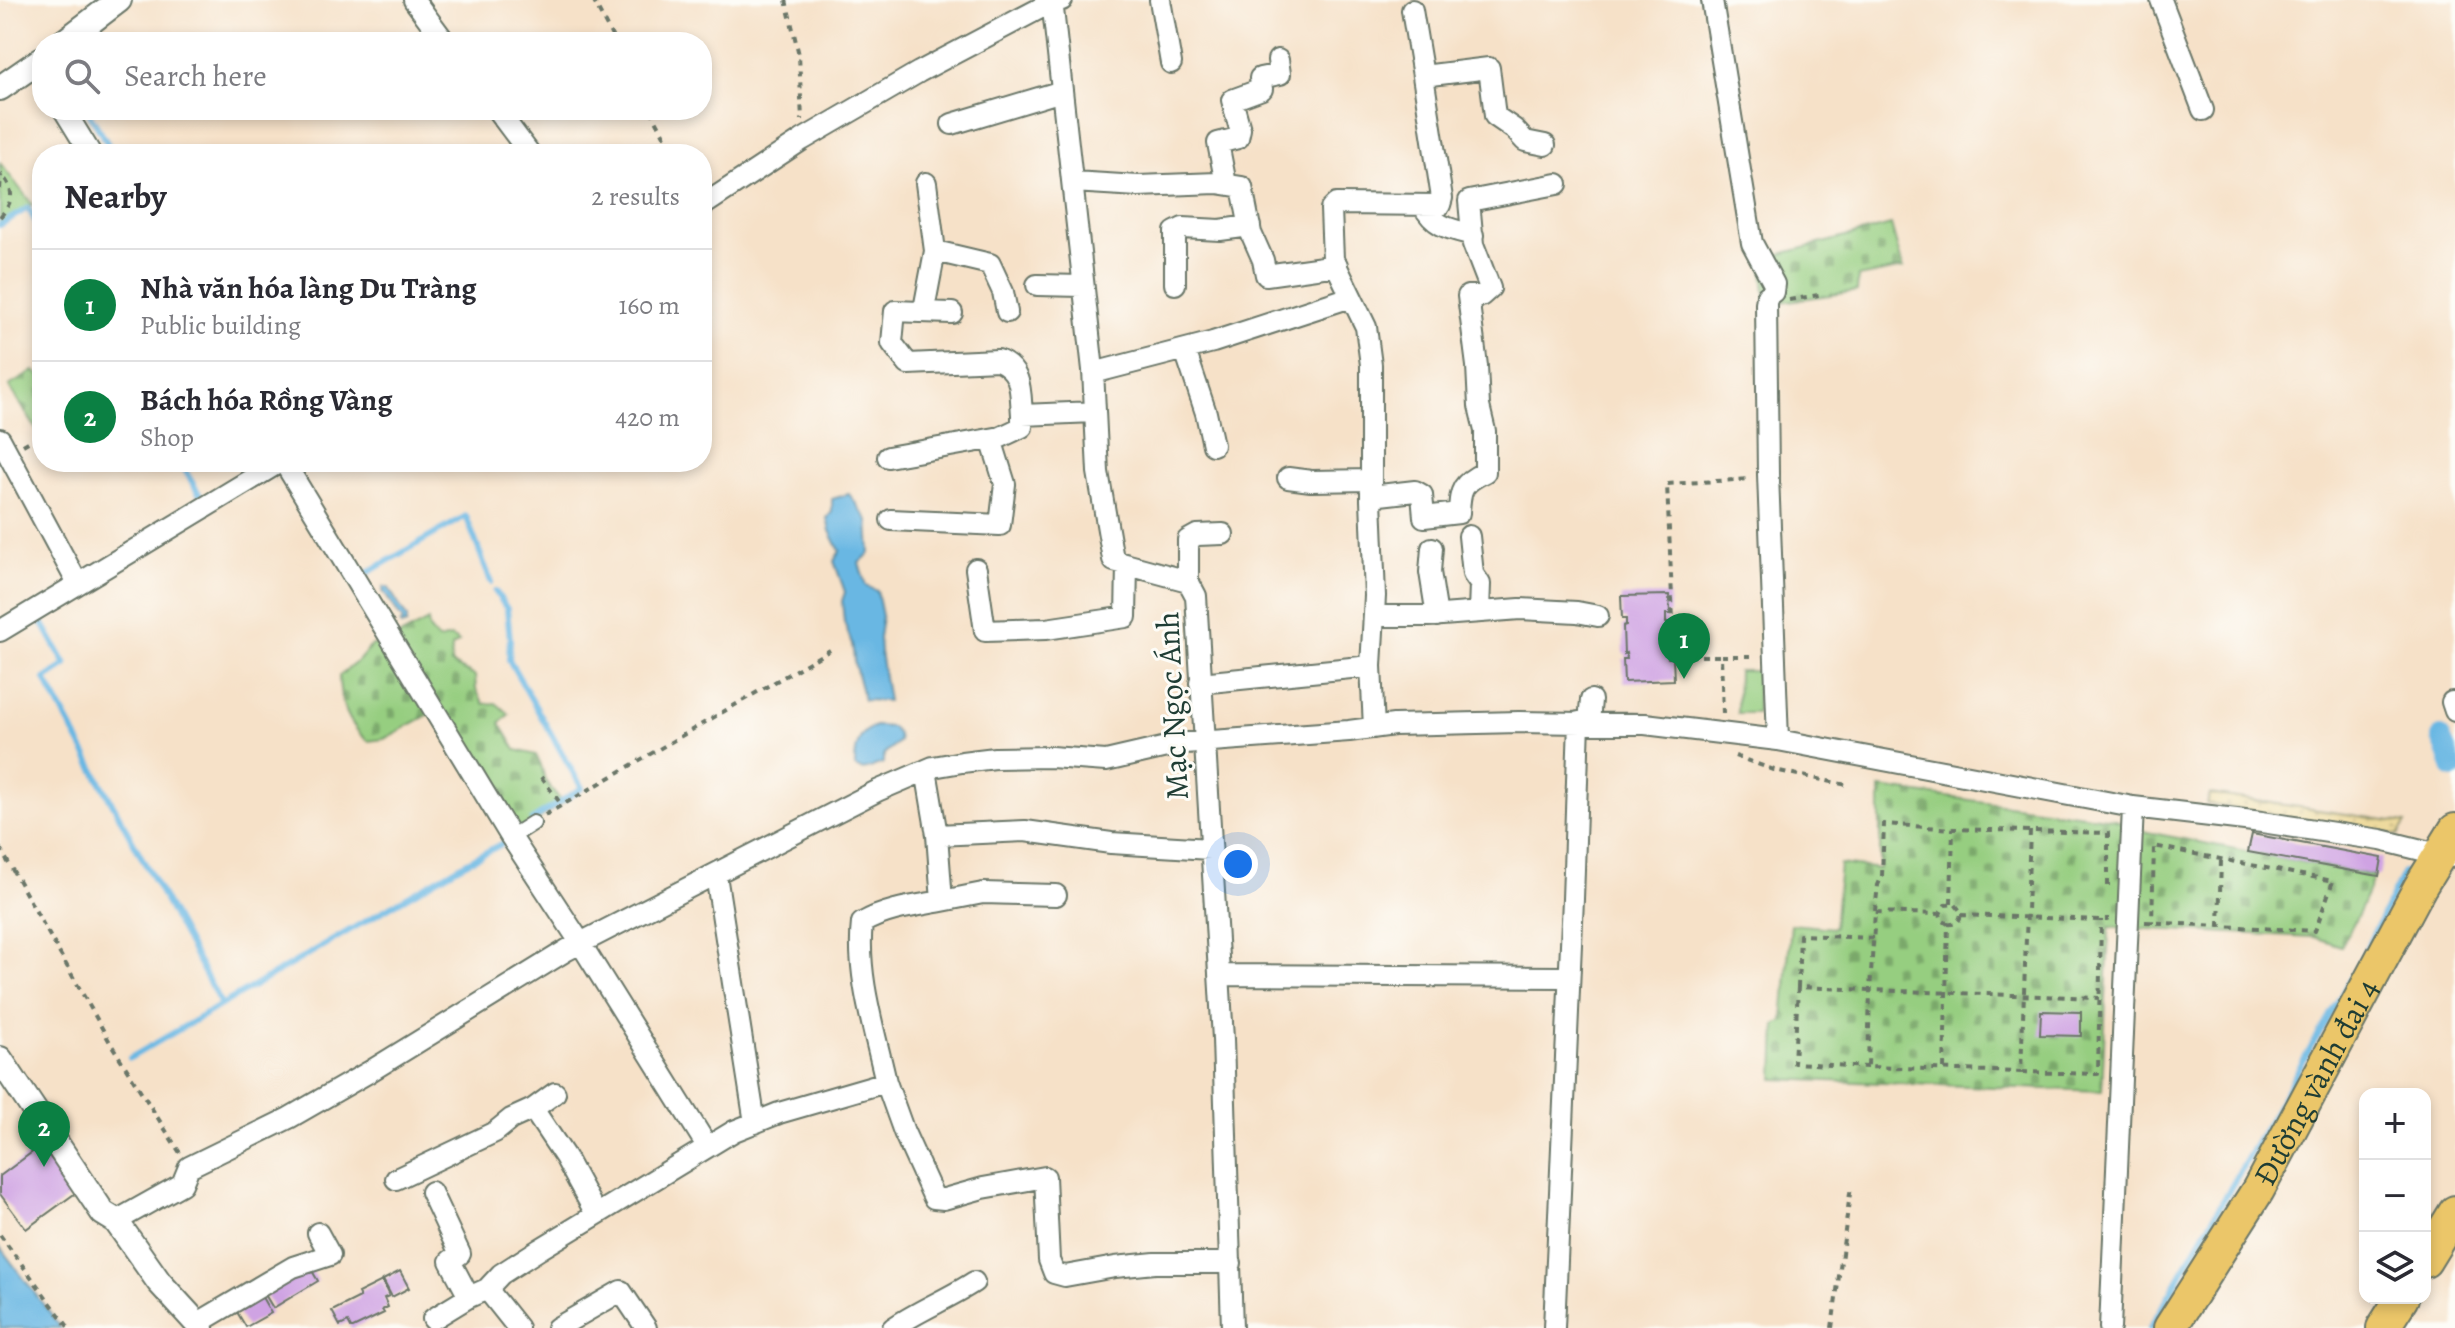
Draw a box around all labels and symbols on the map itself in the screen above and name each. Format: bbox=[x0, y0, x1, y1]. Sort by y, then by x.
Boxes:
street label: Mạc Ngọc Ánh bbox=[1145, 611, 1199, 801]
pin: 1 bbox=[1658, 613, 1710, 679]
your location bbox=[1218, 844, 1258, 884]
street label: Đường vành đai 4 bbox=[2242, 971, 2389, 1193]
pin: 2 bbox=[18, 1101, 70, 1167]

